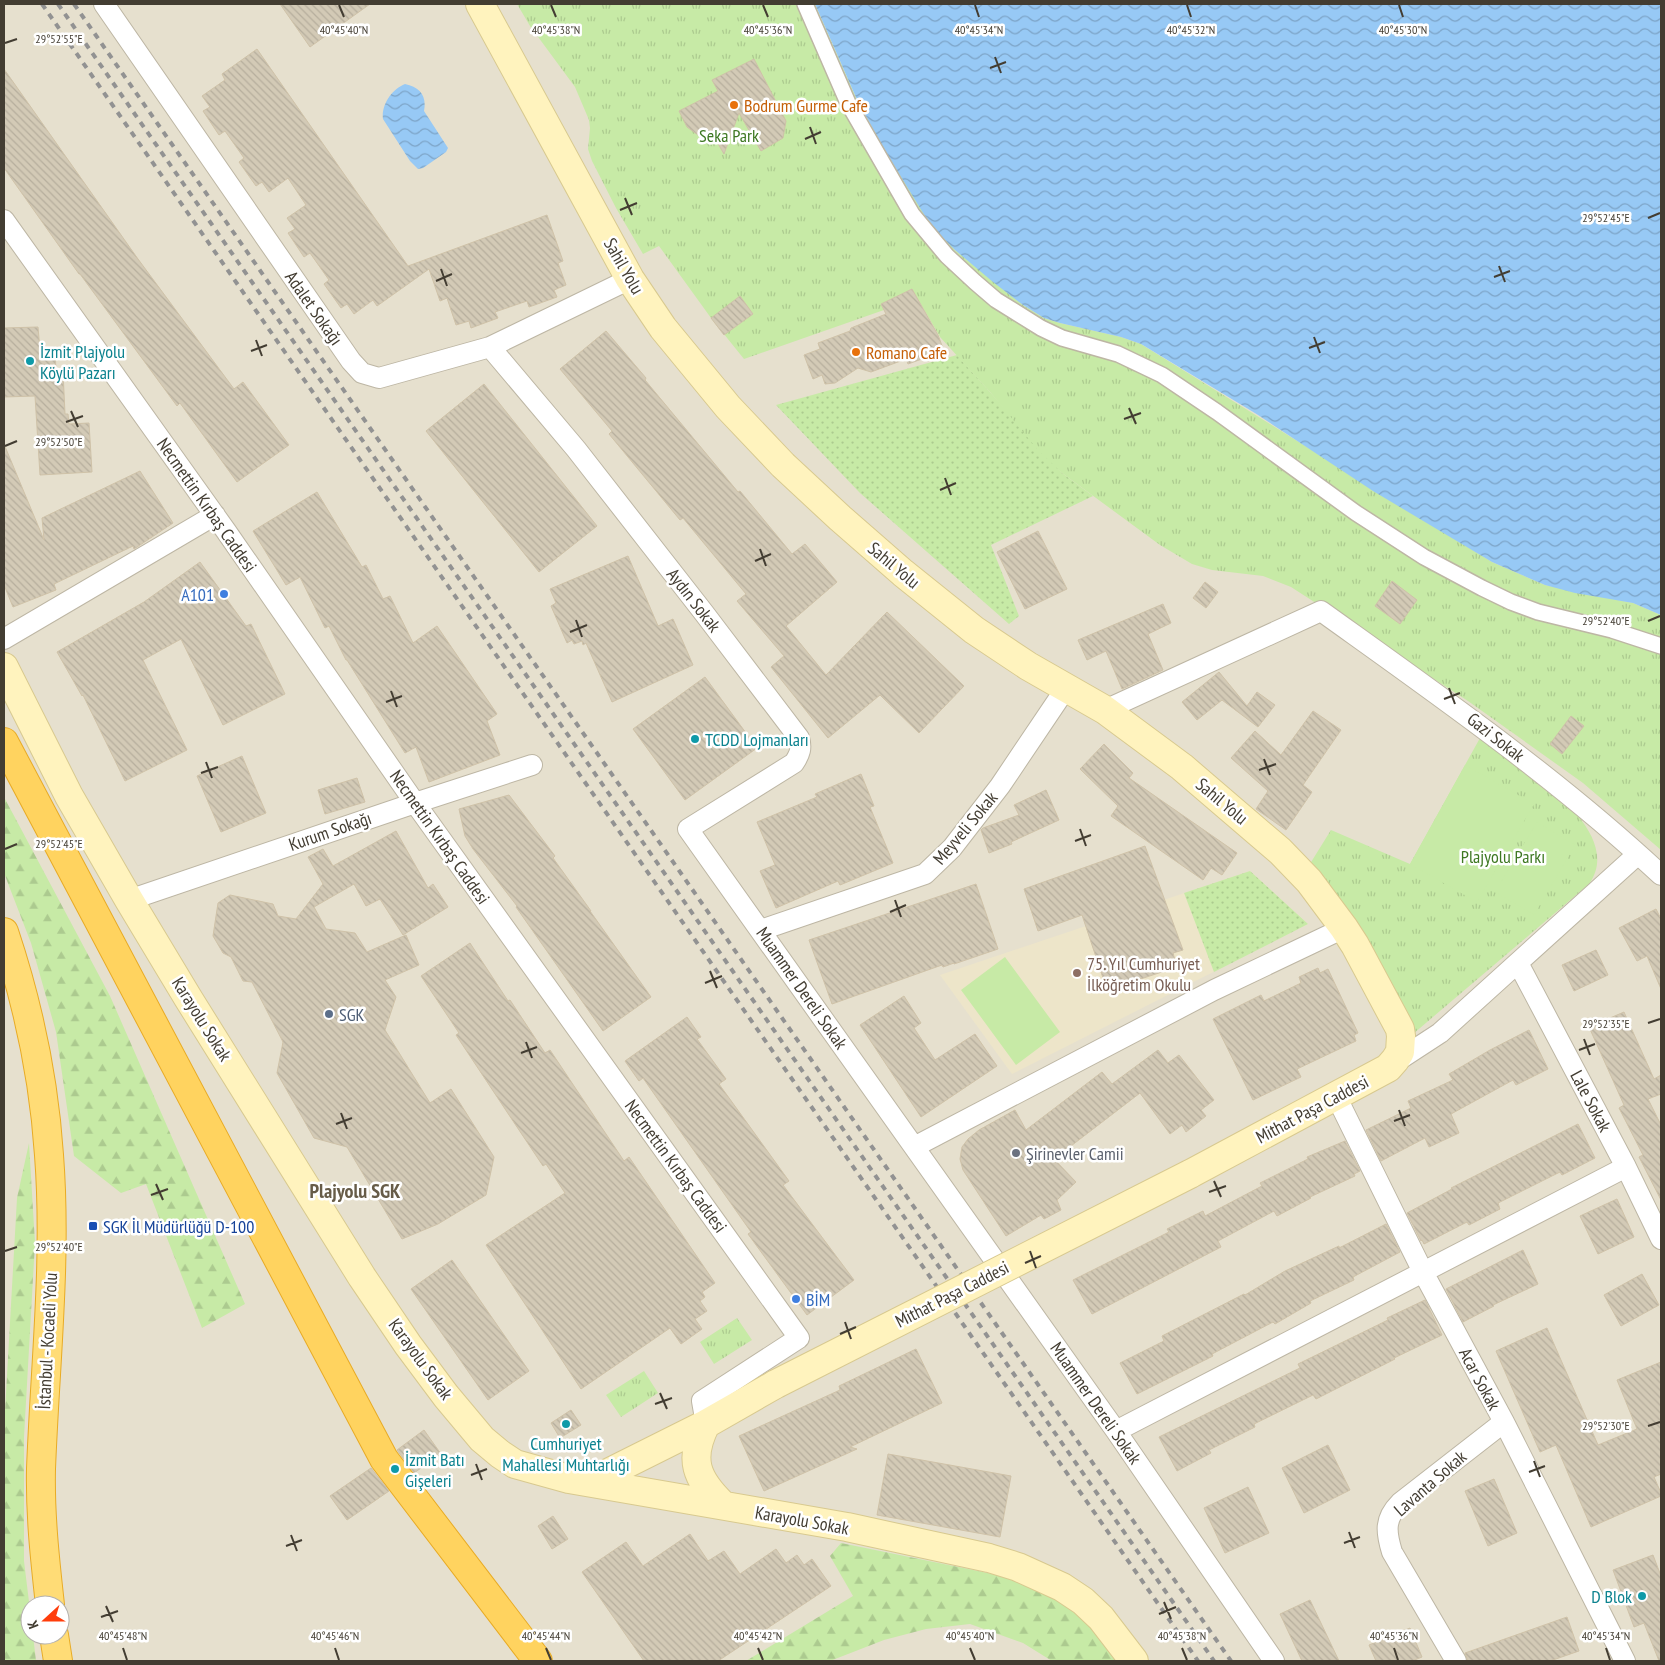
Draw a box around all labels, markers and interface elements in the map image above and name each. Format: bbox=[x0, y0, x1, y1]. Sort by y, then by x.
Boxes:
text: 40°45'40"N bbox=[320, 22, 368, 37]
text: 40°45'38"N bbox=[532, 22, 580, 37]
text: 40°45'36"N bbox=[744, 22, 792, 37]
text: 40°45'34"N bbox=[955, 22, 1003, 37]
text: 40°45'32"N bbox=[1167, 22, 1215, 37]
text: 40°45'30"N bbox=[1379, 22, 1427, 37]
text: 29°52'55"E bbox=[35, 31, 83, 46]
place label: Bodrum Gurme Cafe bbox=[744, 94, 868, 117]
marker: Bodrum Gurme Cafe bbox=[728, 99, 740, 111]
park label: Seka Park bbox=[699, 124, 759, 147]
text: 29°52'45"E bbox=[1582, 210, 1630, 225]
street label: Sahil Yolu bbox=[599, 234, 649, 298]
street label: Adalet Sokağı bbox=[280, 266, 348, 350]
place label: İzmit Plajyolu Köylü Pazarı bbox=[40, 340, 125, 384]
place label: Romano Cafe bbox=[866, 341, 947, 364]
marker: Romano Cafe bbox=[850, 346, 862, 358]
marker: İzmit Plajyolu Köylü Pazarı bbox=[24, 355, 36, 367]
street label: Necmettin Kırbaş Caddesi bbox=[152, 433, 262, 577]
text: 29°52'50"E bbox=[35, 434, 83, 449]
street label: Sahil Yolu bbox=[863, 537, 925, 593]
street label: Aydın Sokak bbox=[662, 563, 726, 637]
place label: A101 bbox=[181, 583, 214, 606]
marker: A101 bbox=[218, 588, 230, 600]
text: 29°52'40"E bbox=[1582, 613, 1630, 628]
street label: Gazi Sokak bbox=[1463, 707, 1529, 767]
place label: TCDD Lojmanları bbox=[705, 728, 809, 751]
marker: TCDD Lojmanları bbox=[689, 733, 701, 745]
street label: Necmettin Kırbaş Caddesi bbox=[385, 765, 495, 909]
street label: Sahil Yolu bbox=[1191, 773, 1253, 829]
street label: Meyveli Sokak bbox=[928, 787, 1002, 869]
street label: Kurum Sokağı bbox=[286, 806, 374, 856]
text: 29°52'45"E bbox=[35, 836, 83, 851]
park label: Plajyolu Parkı bbox=[1461, 845, 1545, 868]
street label: Muammer Dereli Sokak bbox=[751, 922, 853, 1054]
place label: 75. Yıl Cumhuriyet İlköğretim Okulu bbox=[1087, 952, 1200, 996]
marker: 75. Yıl Cumhuriyet İlköğretim Okulu bbox=[1071, 967, 1083, 979]
street label: Karayolu Sokak bbox=[167, 973, 237, 1065]
place label: SGK bbox=[339, 1003, 365, 1026]
marker: SGK bbox=[323, 1008, 335, 1020]
text: 29°52'35"E bbox=[1582, 1016, 1630, 1031]
street label: Lale Sokak bbox=[1565, 1066, 1617, 1136]
street label: Mithat Paşa Caddesi bbox=[1252, 1070, 1372, 1148]
street label: Necmettin Kırbaş Caddesi bbox=[620, 1095, 732, 1237]
place label: Şirinevler Camii bbox=[1026, 1142, 1124, 1165]
marker: Şirinevler Camii bbox=[1010, 1147, 1022, 1159]
district label: Plajyolu SGK bbox=[309, 1178, 401, 1204]
place label: SGK İl Müdürlüğü D-100 bbox=[103, 1215, 254, 1238]
marker: SGK İl Müdürlüğü D-100 bbox=[87, 1220, 99, 1232]
text: 29°52'40"E bbox=[35, 1239, 83, 1254]
street label: Mithat Paşa Caddesi bbox=[891, 1256, 1013, 1332]
street label: İstanbul - Kocaeli Yolu bbox=[32, 1272, 62, 1410]
place label: BİM bbox=[806, 1288, 830, 1311]
marker: BİM bbox=[790, 1293, 802, 1305]
street label: Karayolu Sokak bbox=[384, 1314, 458, 1404]
street label: Muammer Dereli Sokak bbox=[1045, 1337, 1147, 1469]
street label: Acar Sokak bbox=[1454, 1344, 1506, 1414]
marker: Cumhuriyet Mahallesi Muhtarlığı bbox=[560, 1418, 572, 1430]
text: 29°52'30"E bbox=[1582, 1418, 1630, 1433]
place label: Cumhuriyet Mahallesi Muhtarlığı bbox=[502, 1432, 630, 1476]
street label: Lavanta Sokak bbox=[1389, 1445, 1471, 1521]
place label: İzmit Batı Gişeleri bbox=[405, 1448, 465, 1492]
marker: İzmit Batı Gişeleri bbox=[389, 1463, 401, 1475]
street label: Karayolu Sokak bbox=[753, 1500, 851, 1540]
place label: D Blok bbox=[1591, 1585, 1632, 1608]
marker: D Blok bbox=[1636, 1590, 1648, 1602]
north arrow bbox=[20, 1595, 70, 1645]
text: K bbox=[23, 1617, 43, 1631]
text: 40°45'48"N bbox=[99, 1628, 147, 1643]
text: 40°45'46"N bbox=[311, 1628, 359, 1643]
text: 40°45'44"N bbox=[522, 1628, 570, 1643]
text: 40°45'42"N bbox=[734, 1628, 782, 1643]
text: 40°45'40"N bbox=[946, 1628, 994, 1643]
text: 40°45'38"N bbox=[1158, 1628, 1206, 1643]
text: 40°45'36"N bbox=[1370, 1628, 1418, 1643]
text: 40°45'34"N bbox=[1582, 1628, 1630, 1643]

